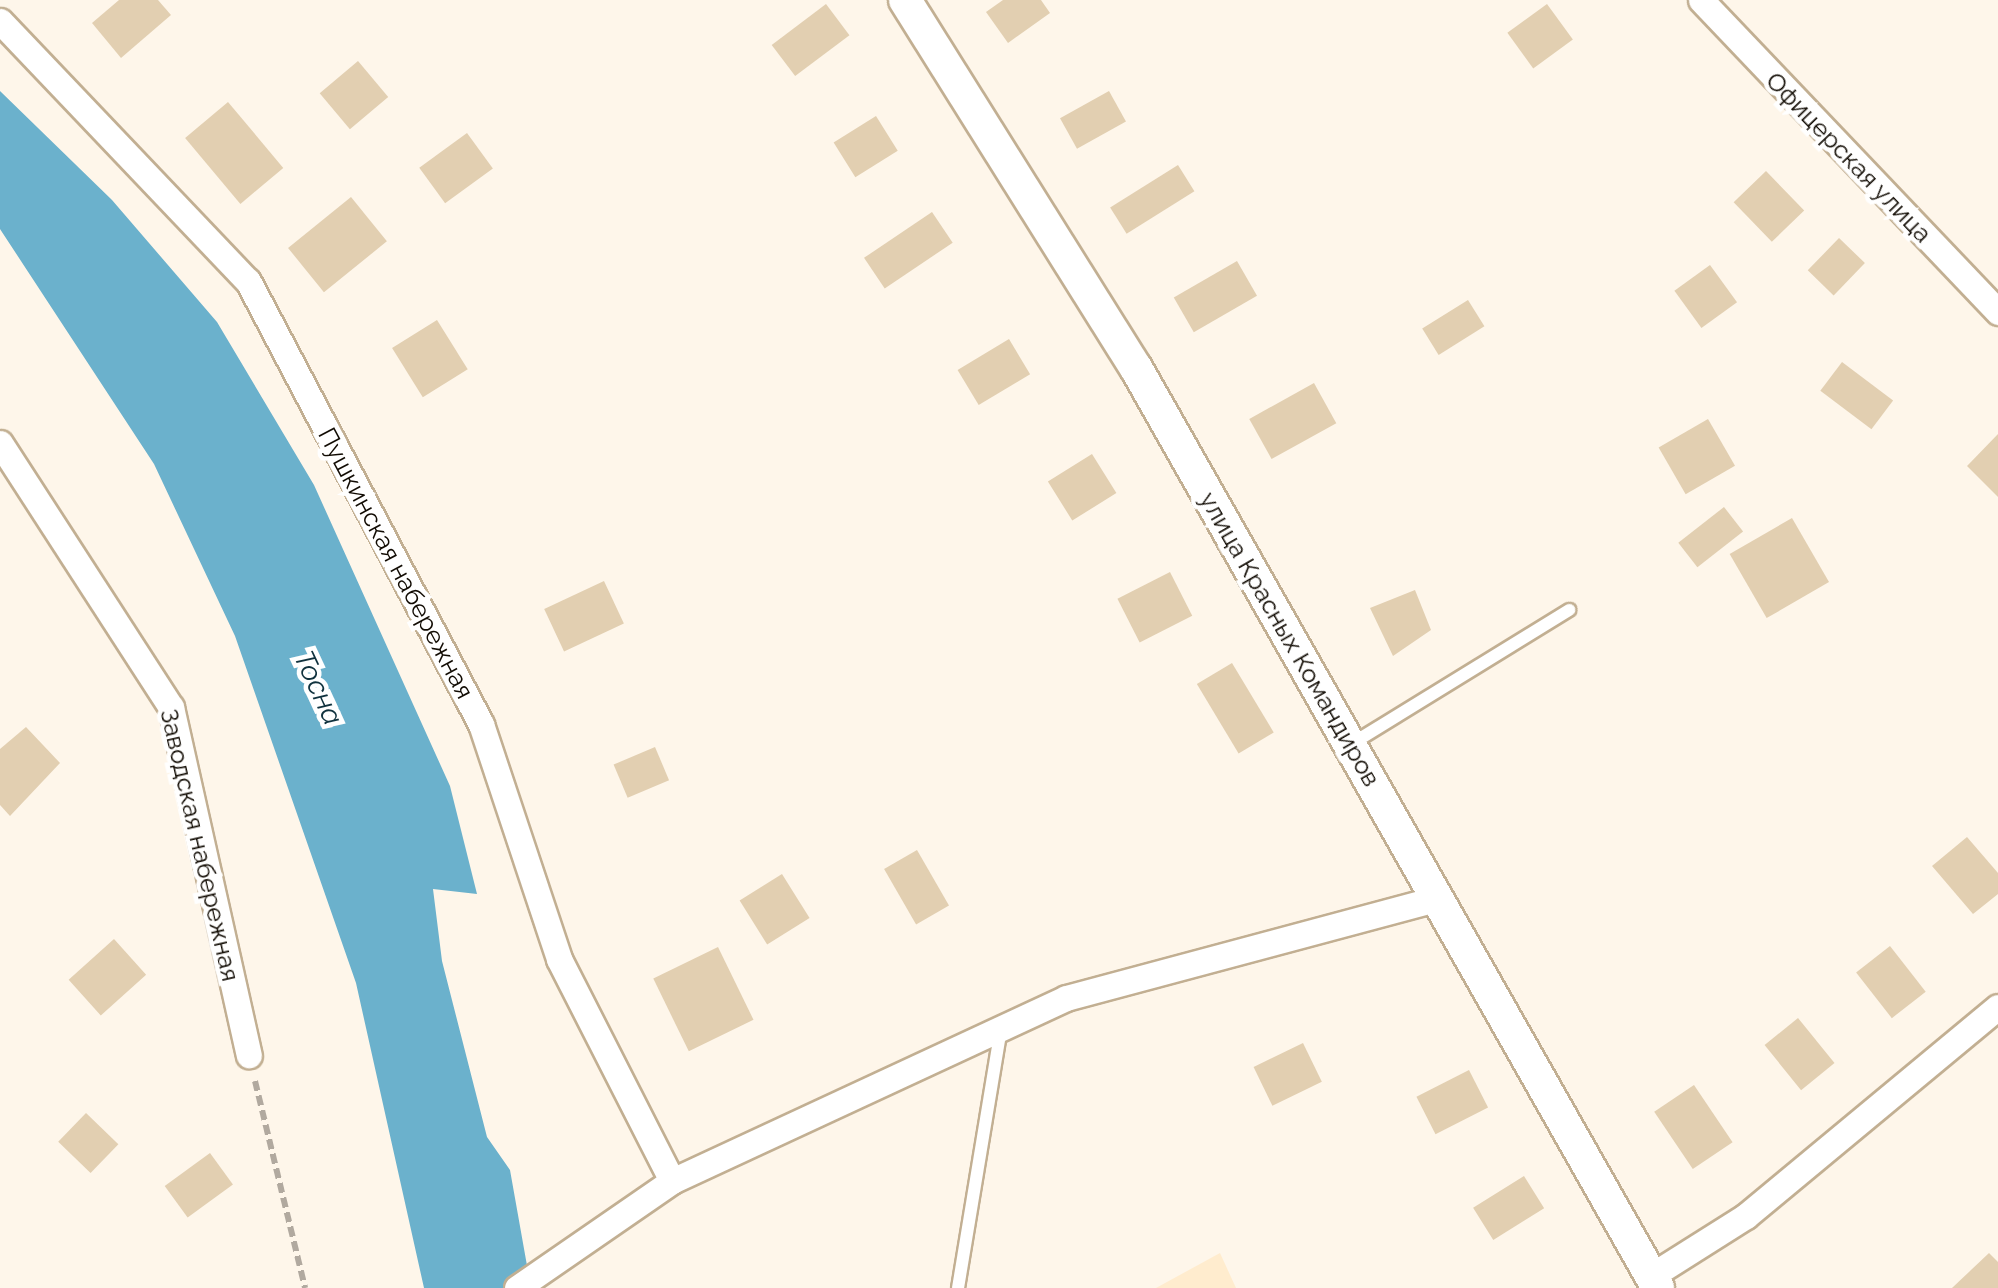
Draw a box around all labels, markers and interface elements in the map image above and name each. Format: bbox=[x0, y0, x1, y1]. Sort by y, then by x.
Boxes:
street label: Офицерская улица bbox=[1760, 65, 1938, 249]
street label: Пушкинская набережная bbox=[312, 422, 480, 704]
street label: улица Красных Командиров bbox=[1193, 486, 1387, 792]
water label: Тосна bbox=[286, 646, 350, 730]
street label: Заводская набережная bbox=[154, 706, 246, 984]

